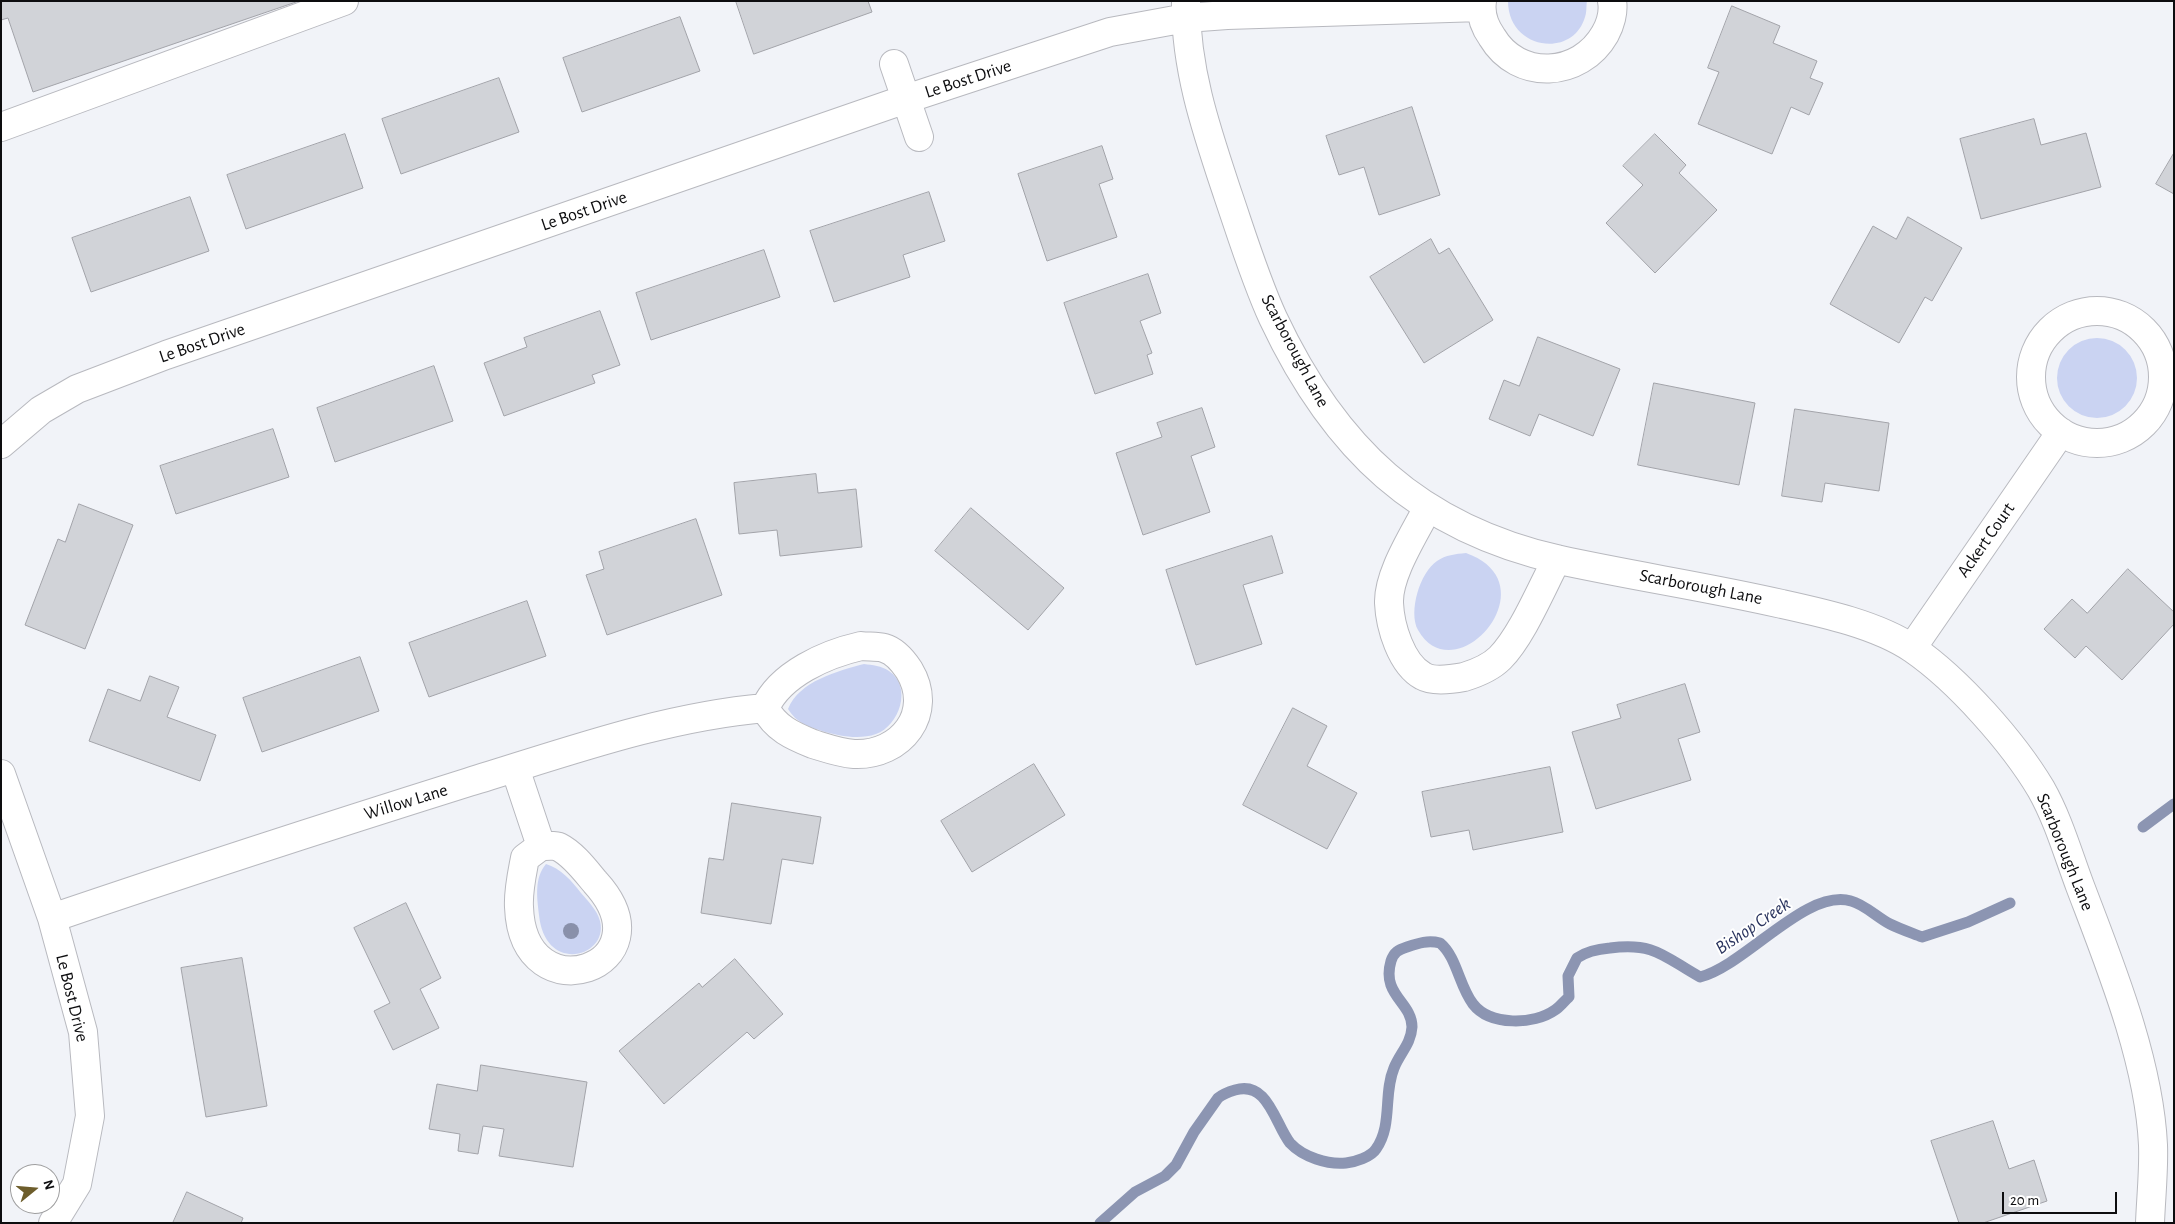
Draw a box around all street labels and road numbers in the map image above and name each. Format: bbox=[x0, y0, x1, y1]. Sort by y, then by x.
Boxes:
street label: Le Bost Drive bbox=[922, 55, 1014, 103]
street label: Le Bost Drive bbox=[538, 186, 630, 236]
street label: Scarborough Lane bbox=[1256, 291, 1334, 411]
street label: Le Bost Drive bbox=[156, 318, 248, 368]
street label: Ackert Court bbox=[1952, 499, 2020, 581]
street label: Scarborough Lane bbox=[1638, 564, 1764, 610]
street label: Willow Lane bbox=[362, 779, 450, 825]
street label: Scarborough Lane bbox=[2032, 790, 2098, 914]
street label: Le Bost Drive bbox=[51, 952, 93, 1044]

